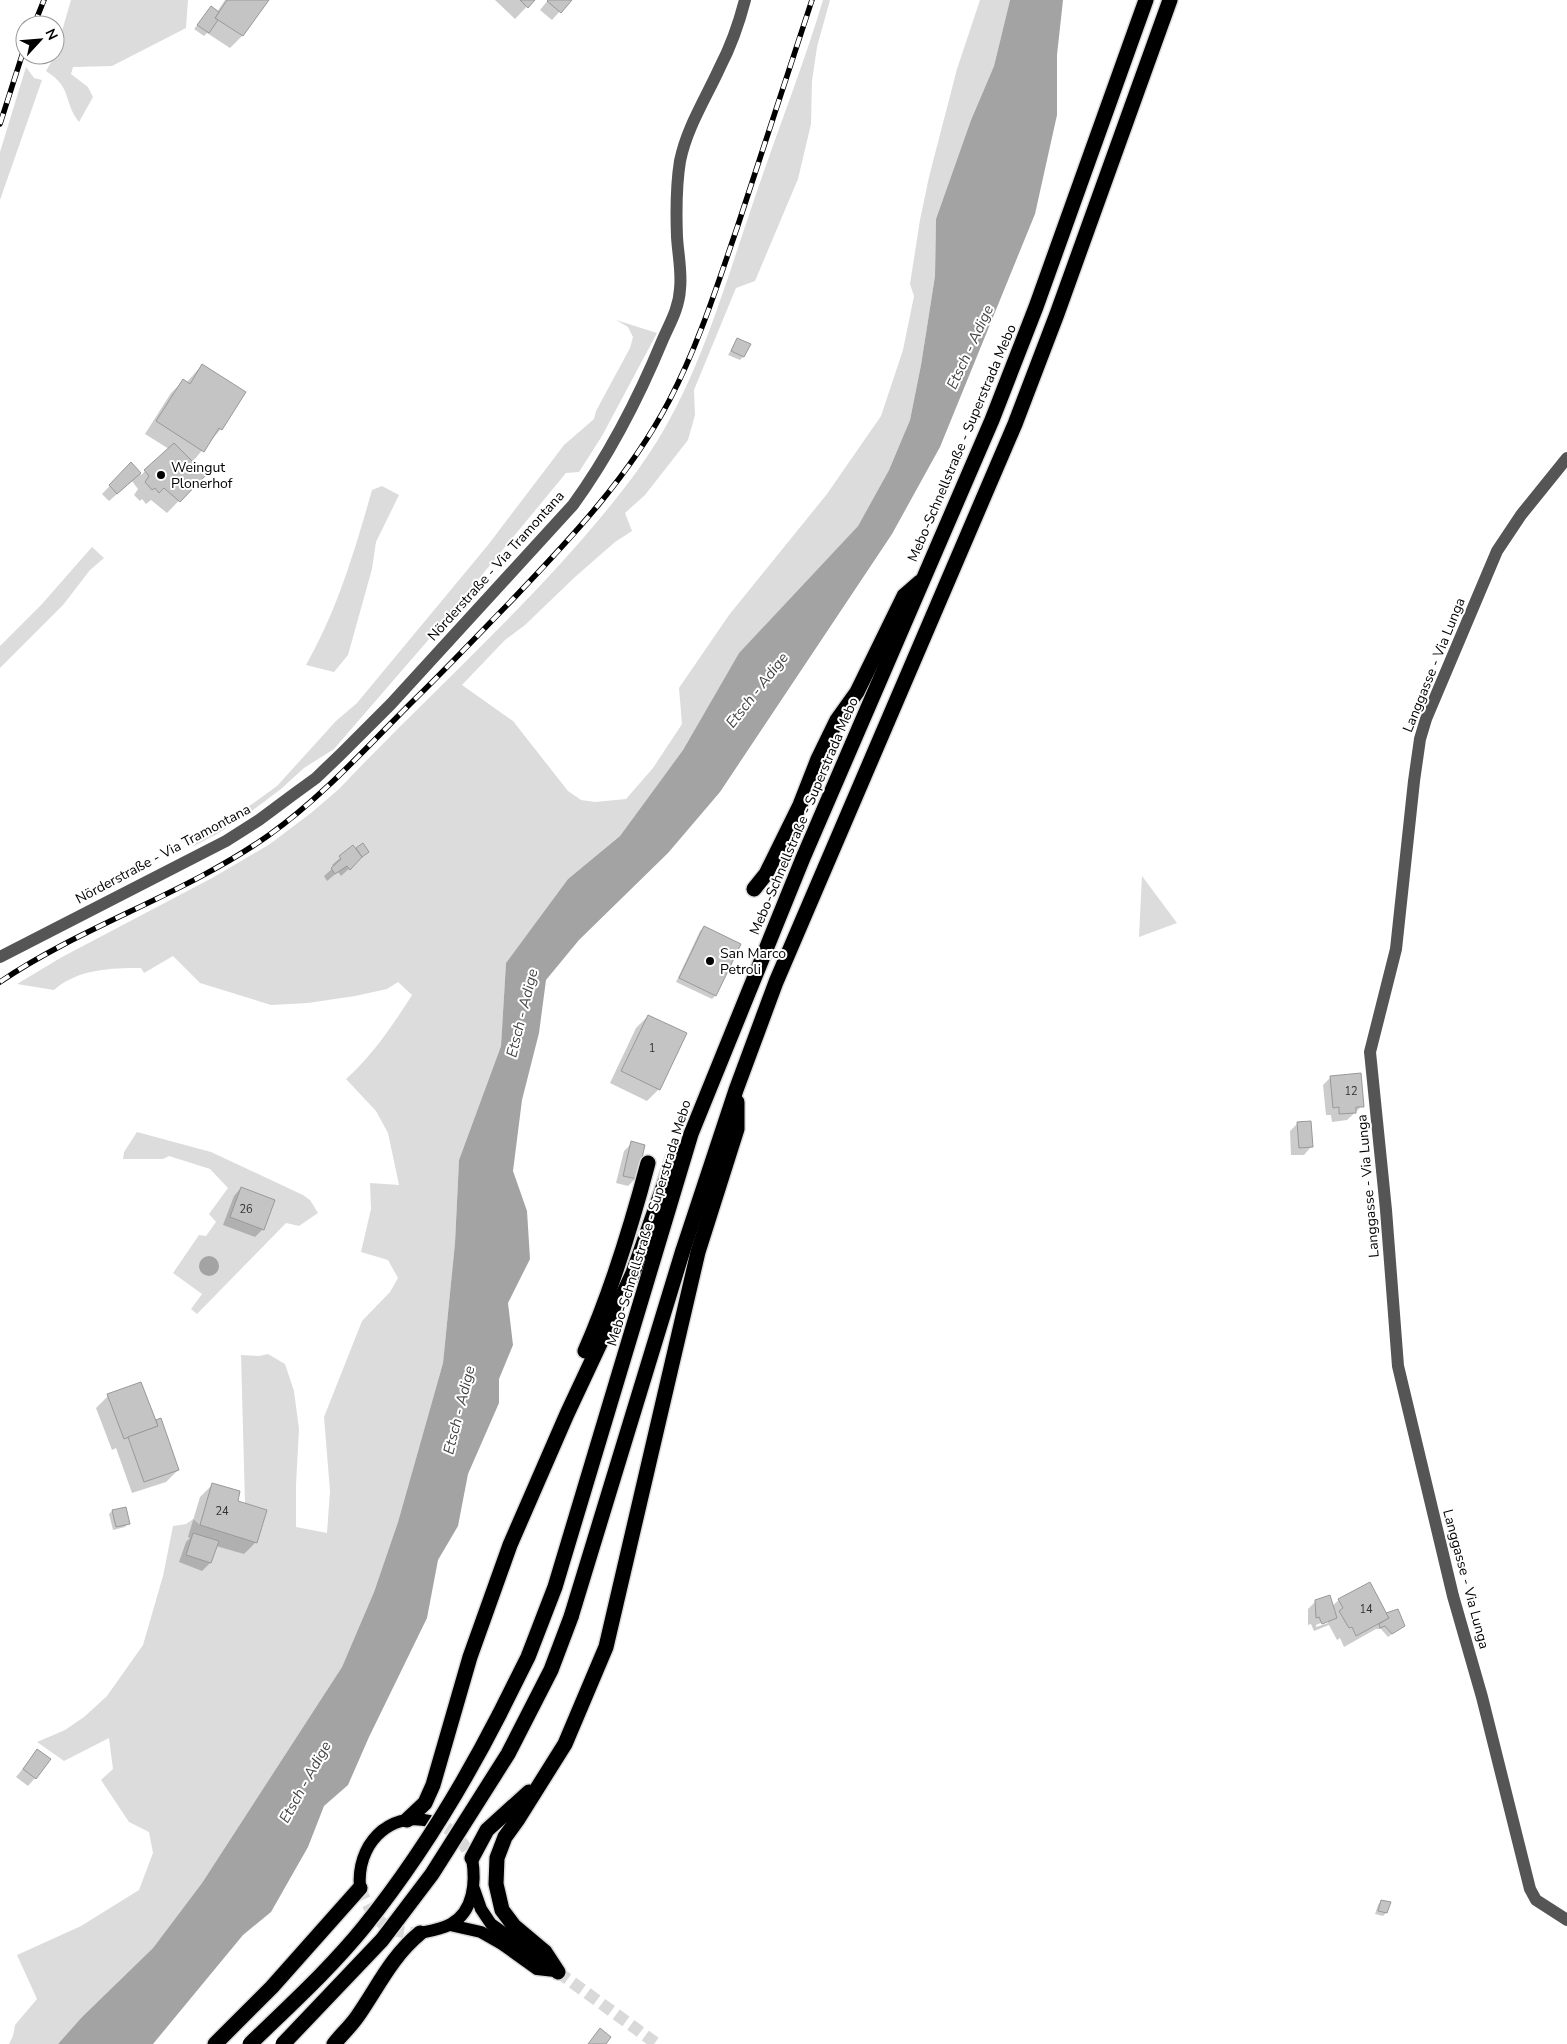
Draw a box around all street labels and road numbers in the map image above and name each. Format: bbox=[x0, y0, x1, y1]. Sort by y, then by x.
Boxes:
street label: Mebo-Schnellstraße - Superstrada Mebo bbox=[903, 321, 1021, 565]
street label: Nörderstraße - Via Tramontana bbox=[423, 487, 569, 645]
street label: Langgasse - Via Lunga bbox=[1398, 595, 1470, 735]
street label: Mebo-Schnellstraße - Superstrada Mebo bbox=[745, 694, 863, 938]
street label: Nörderstraße - Via Tramontana bbox=[72, 800, 254, 908]
street label: Mebo-Schnellstraße - Superstrada Mebo bbox=[602, 1097, 696, 1348]
street label: Langgasse - Via Lunga bbox=[1352, 1114, 1384, 1258]
street label: Langgasse - Via Lunga bbox=[1438, 1507, 1494, 1651]

